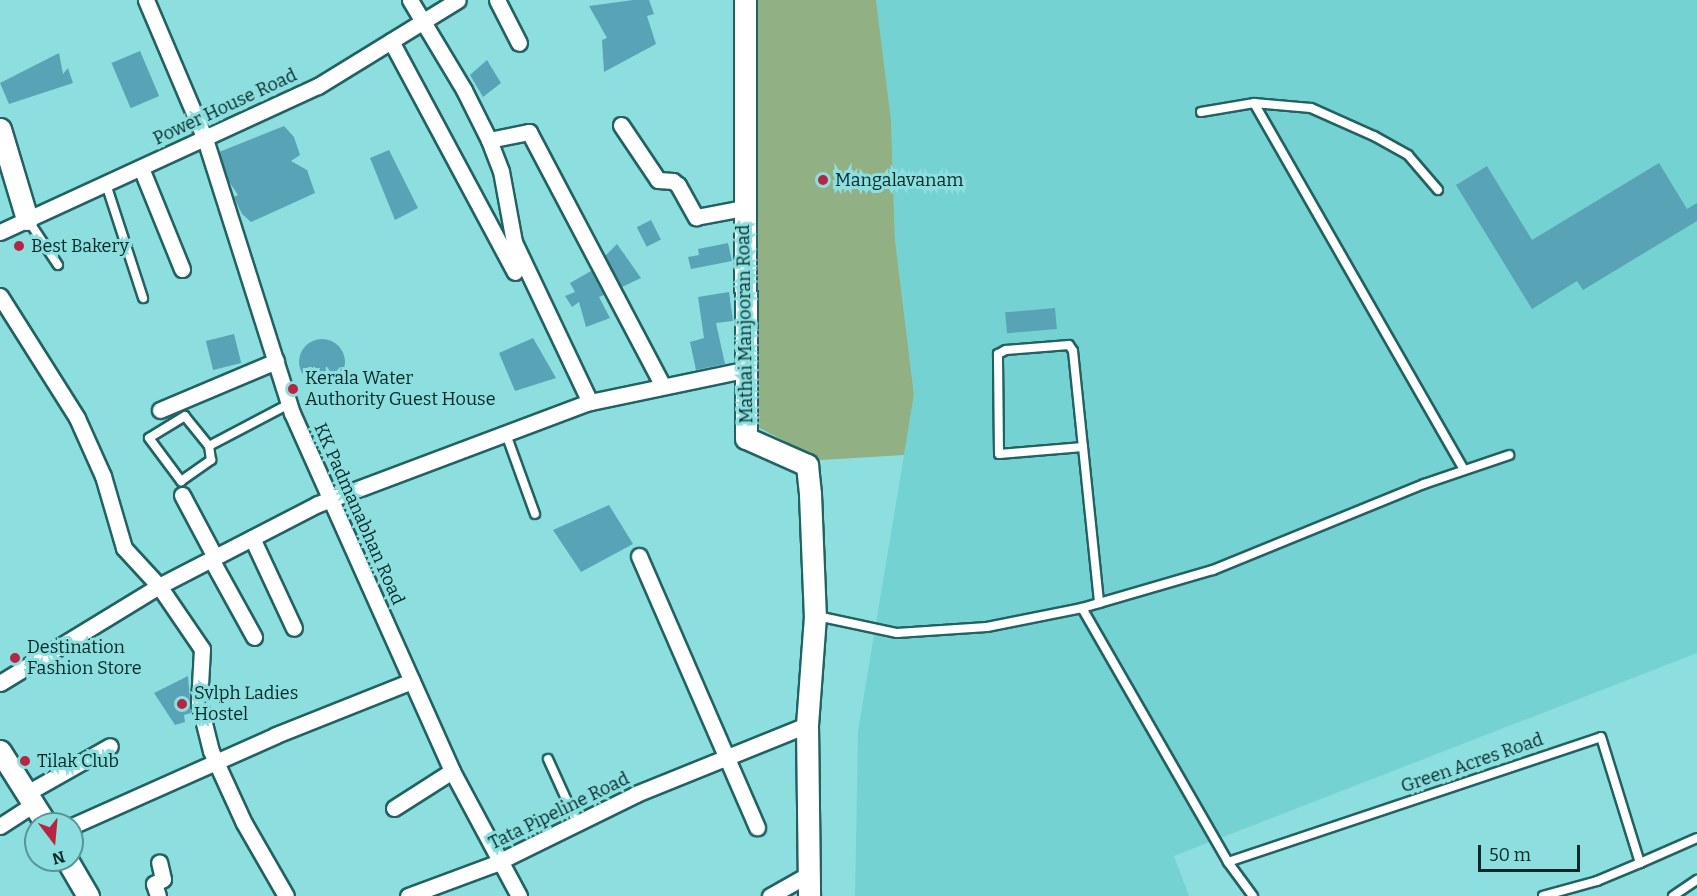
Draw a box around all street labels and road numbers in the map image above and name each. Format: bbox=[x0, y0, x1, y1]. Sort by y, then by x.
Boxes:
street label: Power House Road bbox=[150, 64, 300, 150]
street label: Mathai Manjooran Road bbox=[732, 224, 758, 424]
street label: KK Padmanabhan Road bbox=[309, 420, 409, 608]
street label: Green Acres Road bbox=[1398, 729, 1546, 797]
street label: Tata Pipeline Road bbox=[485, 768, 633, 854]

